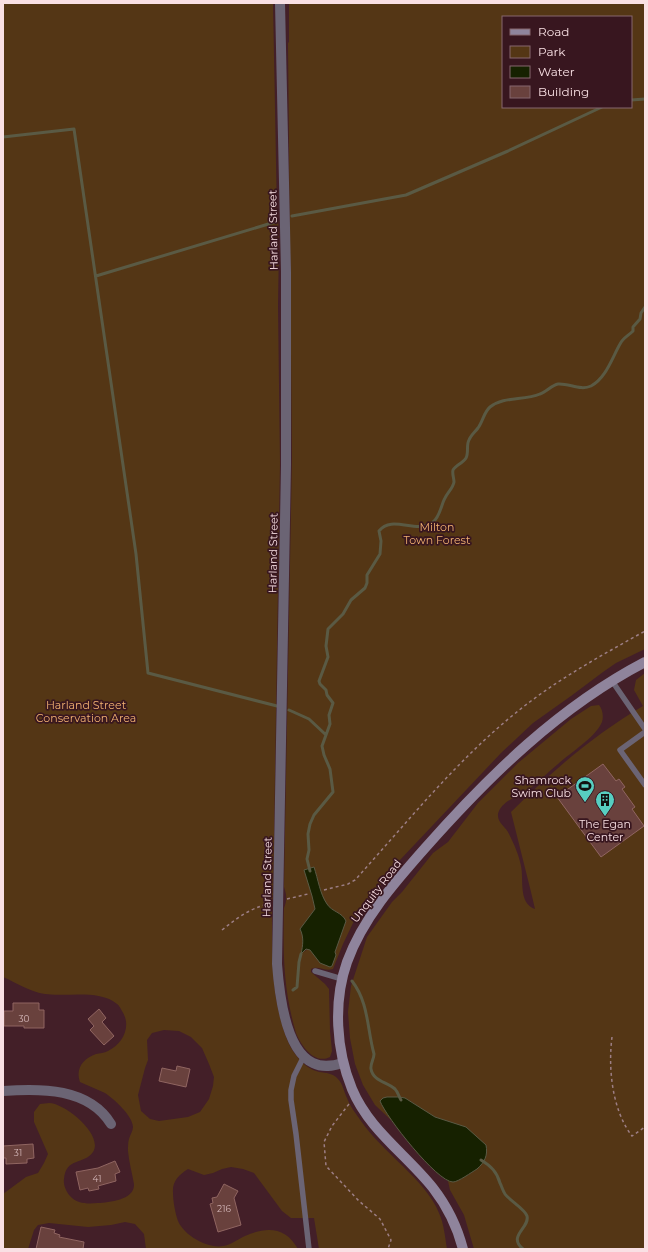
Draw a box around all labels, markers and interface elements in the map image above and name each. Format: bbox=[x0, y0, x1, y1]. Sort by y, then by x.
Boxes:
legend bbox=[502, 16, 632, 108]
text: Road bbox=[538, 24, 569, 39]
text: Park bbox=[538, 44, 566, 59]
text: Water bbox=[538, 64, 575, 79]
text: Building bbox=[538, 84, 589, 99]
street label: Harland Street bbox=[265, 189, 281, 270]
street label: Harland Street bbox=[265, 512, 281, 593]
park label: Milton Town Forest bbox=[404, 520, 471, 547]
park label: Harland Street Conservation Area bbox=[36, 698, 136, 725]
place label: Shamrock Swim Club bbox=[512, 773, 571, 800]
sports icon: Shamrock Swim Club bbox=[574, 775, 596, 803]
building icon: The Egan Center bbox=[594, 789, 616, 817]
place label: The Egan Center bbox=[579, 817, 631, 844]
street label: Harland Street bbox=[259, 836, 275, 917]
street label: Unquity Road bbox=[348, 857, 404, 925]
house number: 30 bbox=[18, 1013, 30, 1024]
house number: 31 bbox=[14, 1147, 22, 1158]
house number: 41 bbox=[93, 1173, 101, 1184]
house number: 216 bbox=[217, 1203, 231, 1214]

